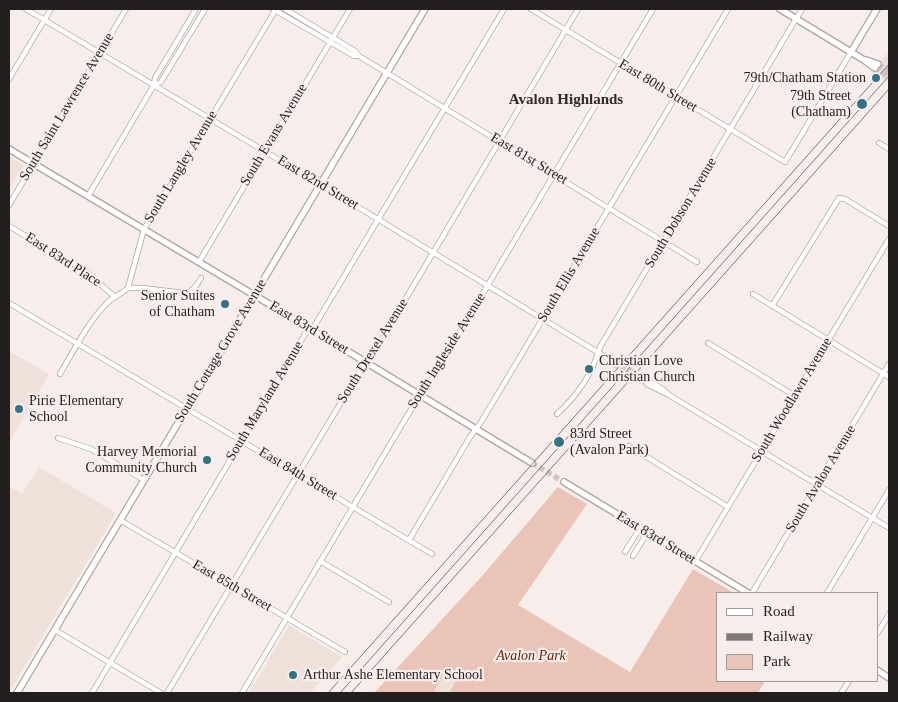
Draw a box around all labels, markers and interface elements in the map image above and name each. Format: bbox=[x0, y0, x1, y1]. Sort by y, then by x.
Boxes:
street label: South Saint Lawrence Avenue bbox=[16, 30, 118, 184]
street label: East 80th Street bbox=[616, 56, 700, 116]
place label: 79th/Chatham Station bbox=[744, 70, 866, 86]
marker: 79th/Chatham Station bbox=[870, 72, 882, 84]
street label: South Evans Avenue bbox=[237, 81, 311, 189]
place label: 79th Street (Chatham) bbox=[790, 88, 851, 120]
district label: Avalon Highlands bbox=[509, 91, 623, 109]
marker: 79th Street (Chatham) bbox=[855, 97, 869, 111]
street label: South Langley Avenue bbox=[141, 108, 221, 226]
street label: East 81st Street bbox=[487, 129, 571, 189]
street label: East 82nd Street bbox=[274, 152, 362, 214]
street label: South Dobson Avenue bbox=[641, 155, 721, 271]
street label: South Ellis Avenue bbox=[534, 224, 604, 326]
street label: East 83rd Place bbox=[22, 229, 104, 291]
street label: South Cottage Grove Avenue bbox=[172, 276, 270, 426]
place label: Senior Suites of Chatham bbox=[141, 288, 215, 321]
street label: South Ingleside Avenue bbox=[405, 290, 489, 412]
street label: South Drexel Avenue bbox=[334, 296, 412, 406]
marker: Senior Suites of Chatham bbox=[219, 298, 231, 310]
street label: East 83rd Street bbox=[266, 298, 352, 358]
street label: South Woodlawn Avenue bbox=[748, 335, 836, 465]
street label: South Maryland Avenue bbox=[223, 338, 307, 464]
place label: Christian Love Christian Church bbox=[599, 353, 695, 386]
marker: Christian Love Christian Church bbox=[583, 363, 595, 375]
place label: Pirie Elementary School bbox=[29, 393, 123, 426]
marker: Pirie Elementary School bbox=[13, 403, 25, 415]
street label: South Avalon Avenue bbox=[782, 422, 860, 536]
place label: 83rd Street (Avalon Park) bbox=[570, 426, 649, 458]
marker: 83rd Street (Avalon Park) bbox=[552, 435, 566, 449]
place label: Harvey Memorial Community Church bbox=[85, 444, 197, 477]
street label: East 84th Street bbox=[256, 444, 340, 504]
marker: Harvey Memorial Community Church bbox=[201, 454, 213, 466]
street label: East 83rd Street bbox=[613, 508, 699, 568]
street label: East 85th Street bbox=[189, 557, 275, 615]
legend bbox=[716, 592, 878, 682]
text: Road bbox=[763, 603, 795, 619]
text: Railway bbox=[763, 628, 813, 644]
park label: Avalon Park bbox=[496, 648, 566, 664]
text: Park bbox=[763, 653, 791, 669]
place label: Arthur Ashe Elementary School bbox=[303, 667, 483, 683]
marker: Arthur Ashe Elementary School bbox=[287, 669, 299, 681]

